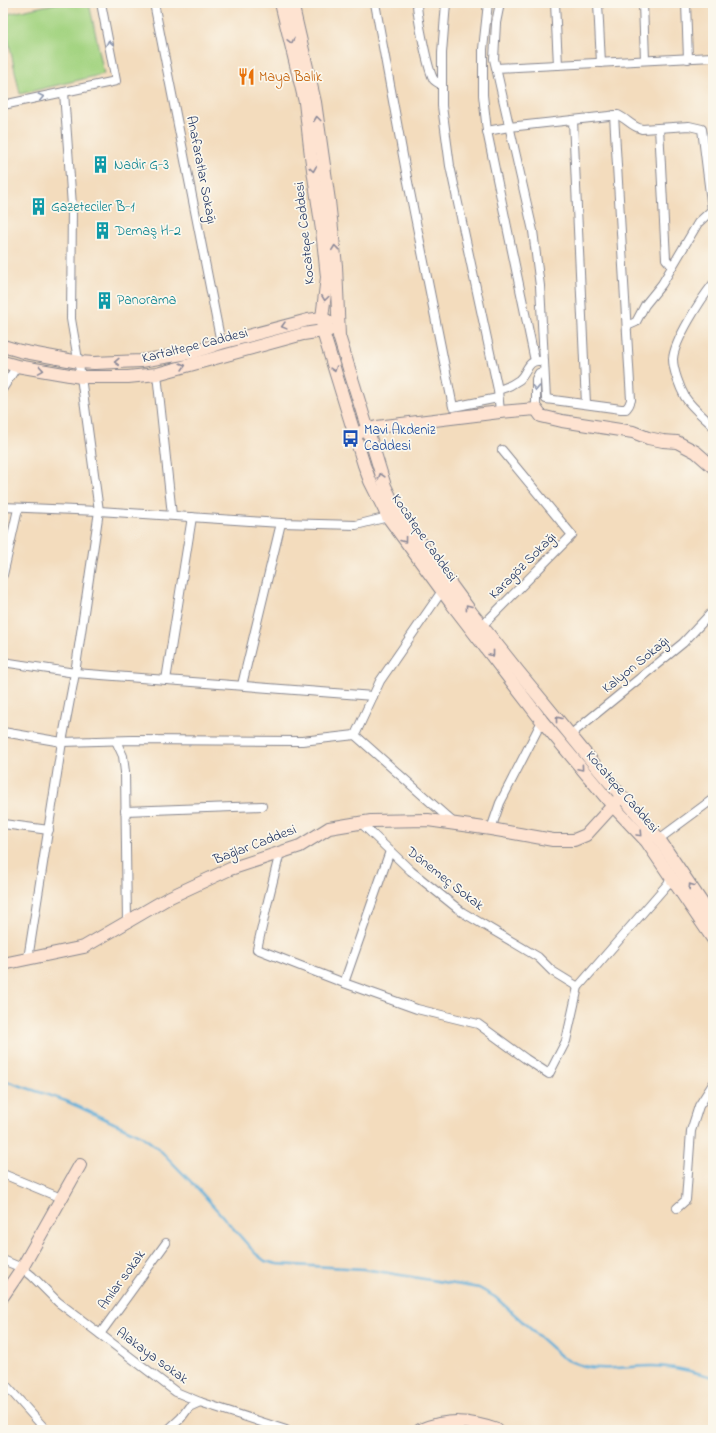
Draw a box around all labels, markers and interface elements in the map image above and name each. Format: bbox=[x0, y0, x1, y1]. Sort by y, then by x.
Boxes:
one-way arrow bbox=[286, 38, 294, 44]
one-way arrow bbox=[105, 39, 113, 46]
restaurant icon: Maya Balık bbox=[236, 67, 256, 87]
place label: Maya Balık bbox=[259, 67, 323, 89]
one-way arrow bbox=[38, 93, 44, 101]
street label: Anafaratlar Sokağı bbox=[179, 114, 222, 226]
one-way arrow bbox=[313, 116, 322, 122]
building icon: Nadir G-3 bbox=[91, 155, 111, 175]
place label: Nadir G-3 bbox=[114, 155, 169, 176]
one-way arrow bbox=[308, 166, 317, 172]
street label: Kocatepe Caddesi bbox=[289, 181, 321, 285]
building icon: Gazeteciler B-1 bbox=[28, 197, 48, 217]
place label: Gazeteciler B-1 bbox=[51, 197, 135, 218]
building icon: Demaş H-2 bbox=[92, 221, 112, 241]
place label: Demaş H-2 bbox=[114, 221, 181, 242]
one-way arrow bbox=[330, 245, 339, 251]
building icon: Panorama bbox=[94, 290, 114, 310]
place label: Panorama bbox=[117, 290, 176, 311]
one-way arrow bbox=[321, 295, 330, 301]
one-way arrow bbox=[281, 321, 288, 330]
street label: Kartaltepe Caddesi bbox=[140, 323, 250, 369]
one-way arrow bbox=[114, 358, 120, 366]
one-way arrow bbox=[179, 362, 186, 371]
one-way arrow bbox=[38, 365, 44, 374]
one-way arrow bbox=[329, 366, 338, 373]
one-way arrow bbox=[531, 385, 540, 391]
place label: Mavi Akdeniz Caddesi bbox=[364, 420, 436, 457]
bus stop icon: Mavi Akdeniz Caddesi bbox=[341, 428, 361, 448]
one-way arrow bbox=[377, 472, 386, 479]
street label: Kocatepe Caddesi bbox=[386, 490, 462, 586]
street label: Karagöz Sokağı bbox=[485, 528, 562, 605]
one-way arrow bbox=[400, 536, 407, 543]
one-way arrow bbox=[466, 604, 473, 611]
street label: Kalyon Sokağı bbox=[598, 631, 675, 699]
one-way arrow bbox=[487, 650, 494, 657]
one-way arrow bbox=[555, 717, 562, 724]
street label: Kocatepe Caddesi bbox=[580, 746, 664, 838]
one-way arrow bbox=[576, 763, 583, 770]
street label: Bağlar Caddesi bbox=[210, 820, 300, 872]
one-way arrow bbox=[635, 829, 642, 837]
street label: Dönemeç Sokak bbox=[401, 841, 489, 917]
one-way arrow bbox=[689, 883, 696, 890]
street label: Anılar sokak bbox=[93, 1245, 151, 1314]
street label: Alakaya sokak bbox=[111, 1323, 193, 1391]

